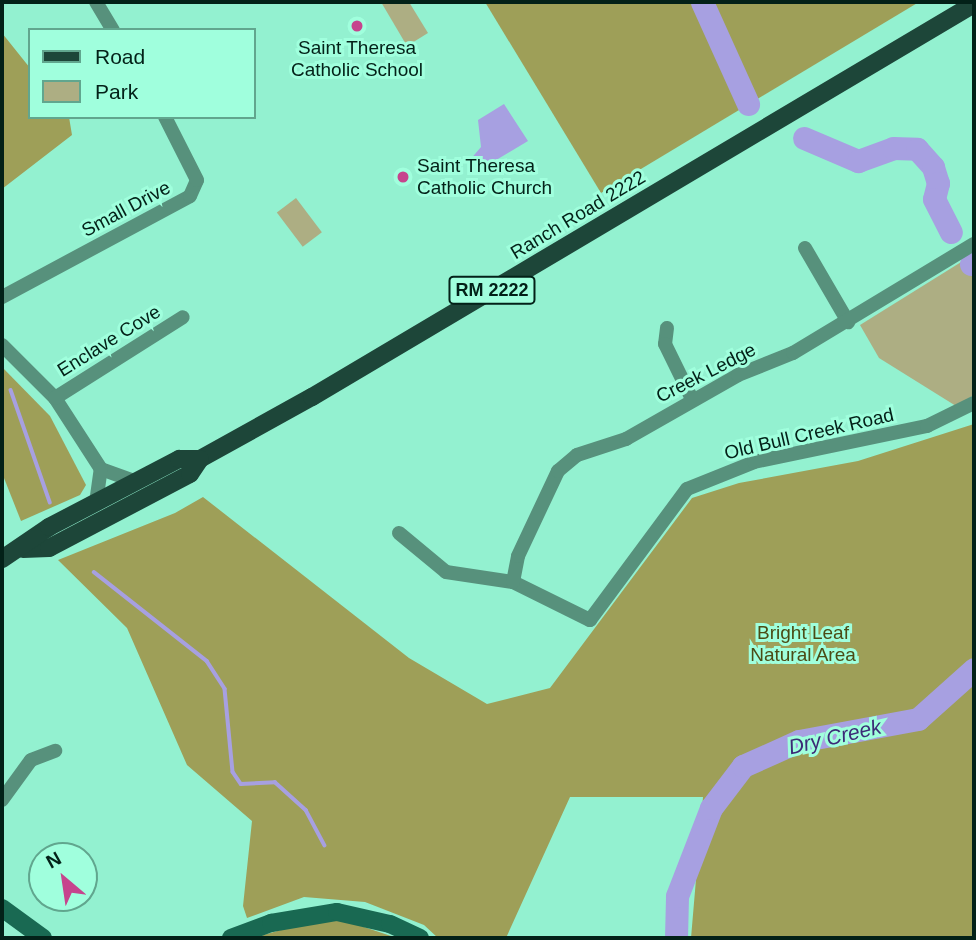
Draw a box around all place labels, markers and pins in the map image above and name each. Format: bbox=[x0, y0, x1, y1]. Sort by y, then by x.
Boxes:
marker: Saint Theresa Catholic School bbox=[349, 18, 365, 34]
place label: Saint Theresa Catholic School bbox=[291, 37, 423, 81]
place label: Saint Theresa Catholic Church bbox=[417, 155, 552, 199]
marker: Saint Theresa Catholic Church bbox=[395, 169, 411, 185]

